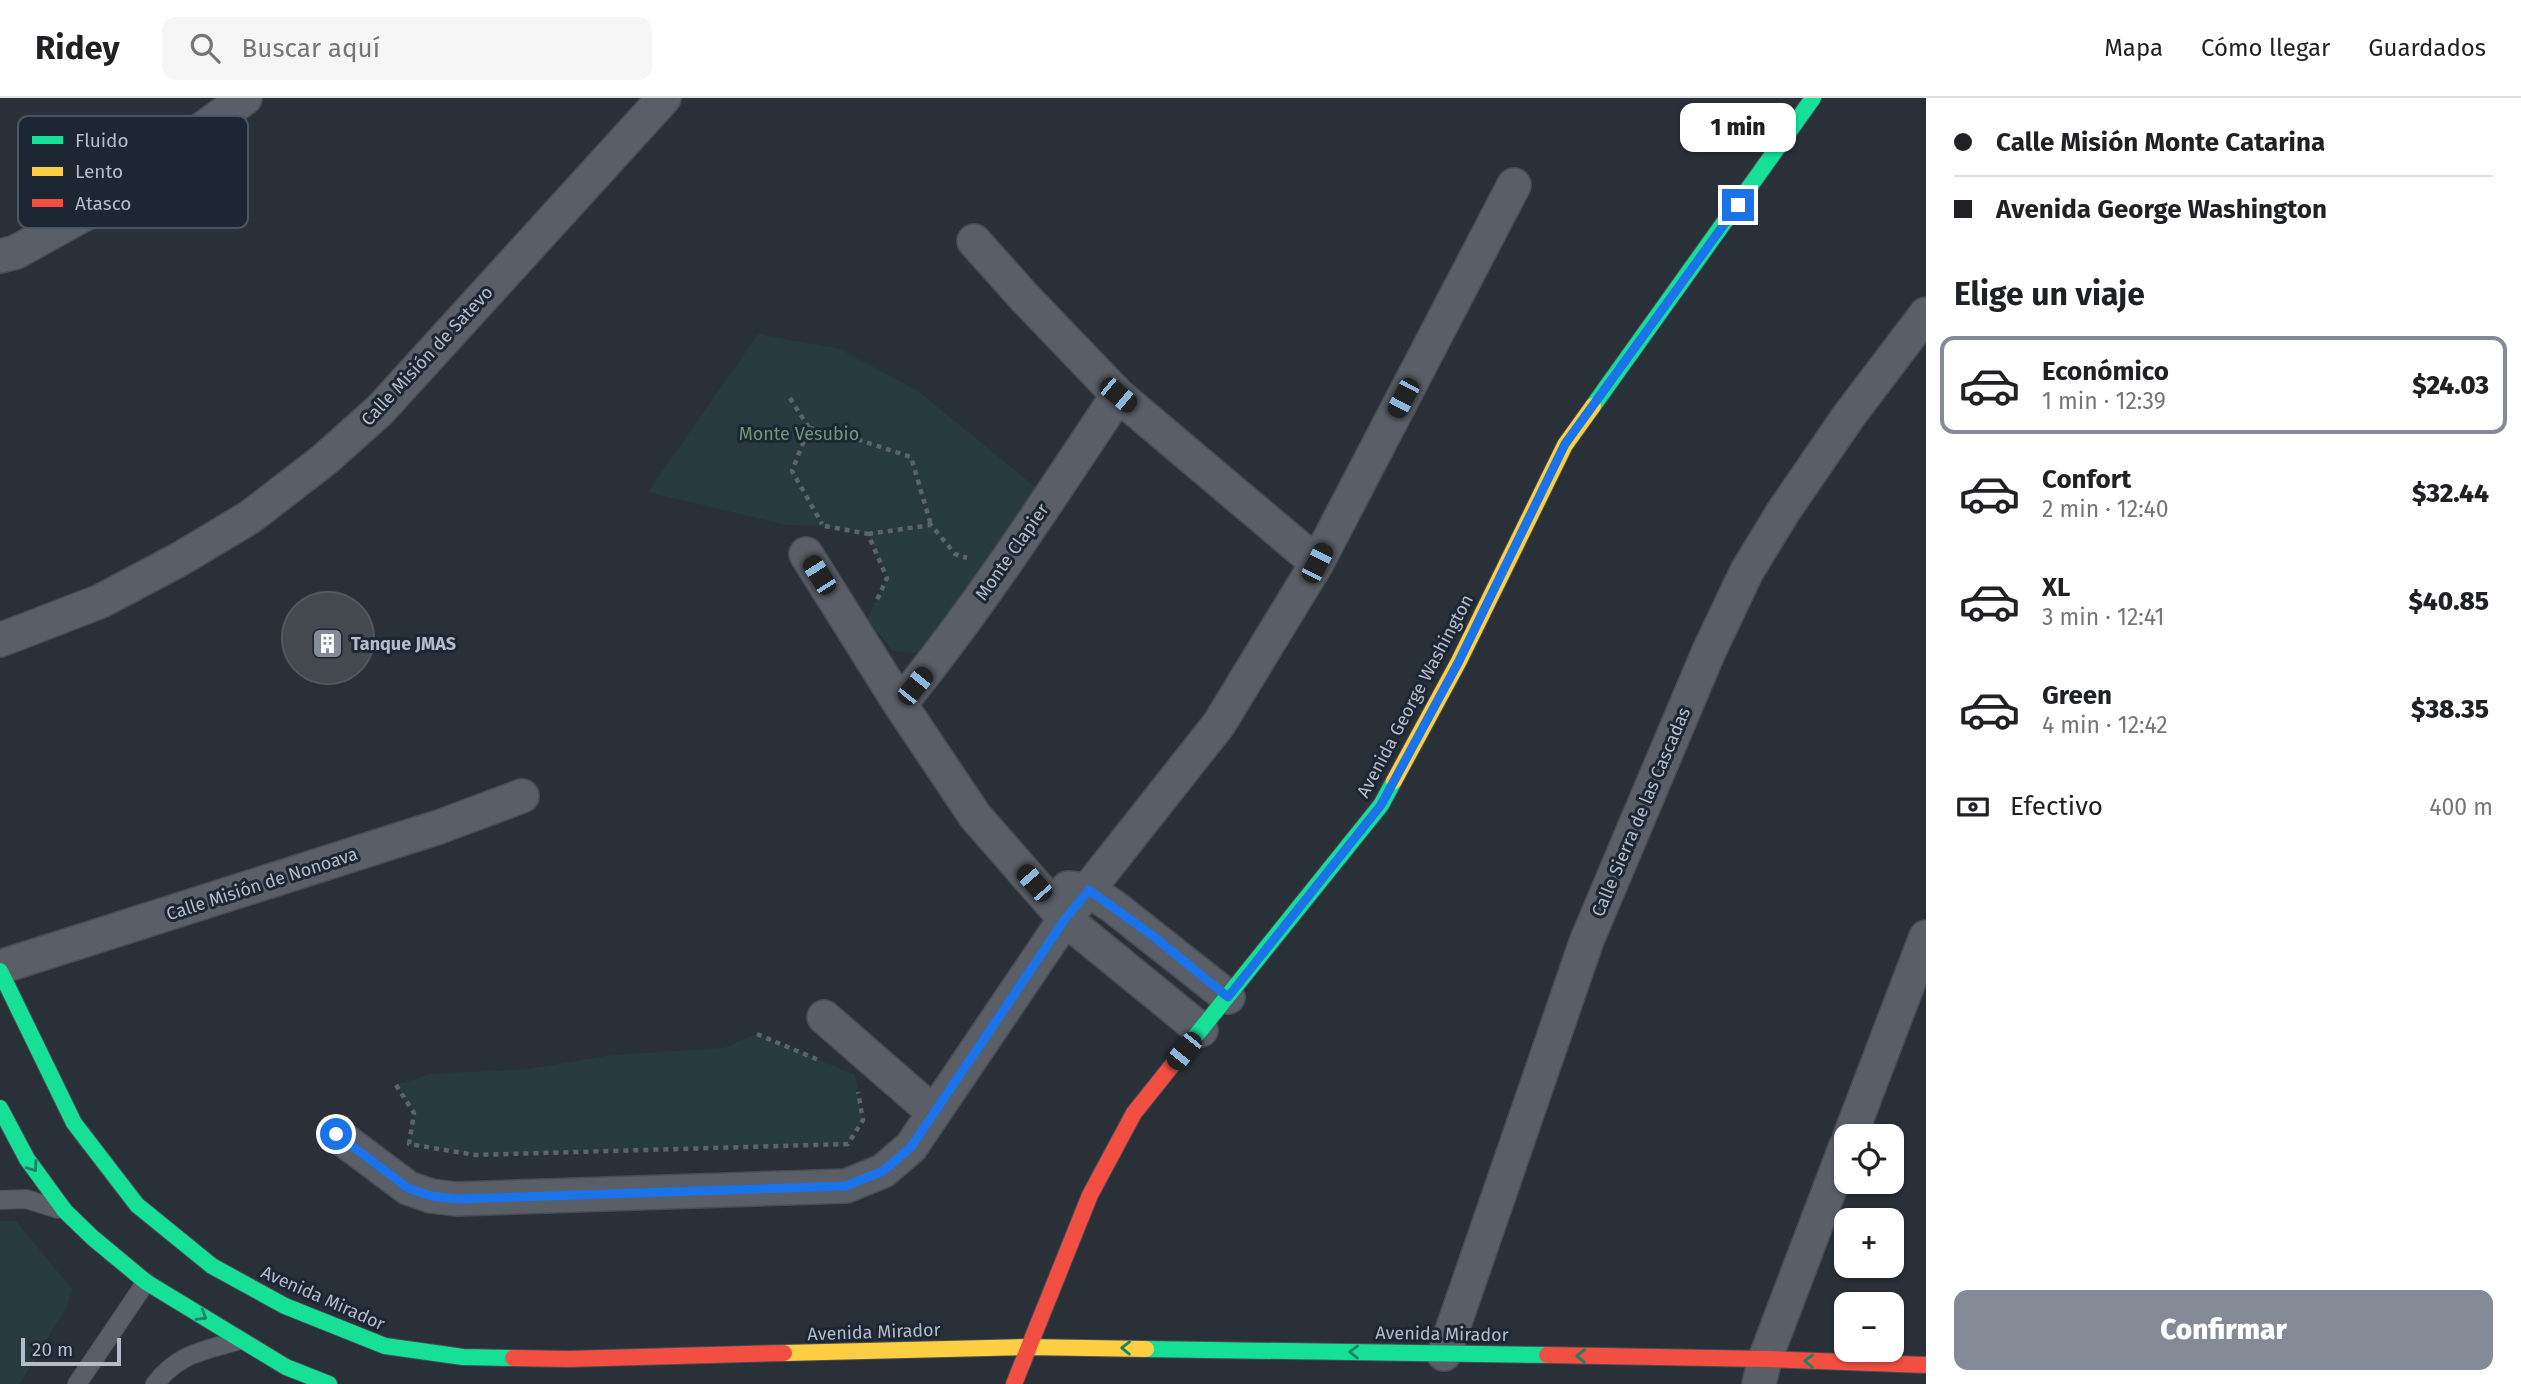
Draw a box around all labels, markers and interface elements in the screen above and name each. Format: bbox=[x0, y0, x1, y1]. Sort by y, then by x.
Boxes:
search box bbox=[162, 17, 652, 80]
text: Ridey bbox=[35, 28, 120, 68]
icon: search bbox=[186, 29, 224, 67]
text: Buscar aquí bbox=[242, 33, 380, 64]
text: Mapa bbox=[2104, 34, 2163, 62]
text: Cómo llegar bbox=[2201, 34, 2330, 62]
text: Guardados bbox=[2368, 34, 2486, 62]
callout: 1 min bbox=[1680, 104, 1796, 153]
text: 1 min bbox=[1710, 113, 1766, 141]
legend bbox=[18, 116, 248, 228]
text: Calle Misión Monte Catarina bbox=[1996, 127, 2325, 158]
text: Fluido bbox=[75, 129, 129, 152]
text: Lento bbox=[75, 160, 123, 183]
route end bbox=[1722, 189, 1754, 221]
text: Atasco bbox=[75, 192, 131, 215]
text: Avenida George Washington bbox=[1996, 194, 2327, 225]
text: Elige un viaje bbox=[1954, 275, 2145, 313]
street label: Calle Misión de Satevo bbox=[356, 282, 498, 430]
icon: car bbox=[1958, 354, 2021, 417]
text: Económico bbox=[2042, 356, 2169, 387]
text: $24.03 bbox=[2412, 370, 2489, 401]
car bbox=[1096, 373, 1141, 417]
car bbox=[1384, 375, 1423, 421]
text: 1 min · 12:39 bbox=[2042, 387, 2166, 415]
park label: Monte Vesubio bbox=[739, 423, 859, 445]
icon: car bbox=[1958, 462, 2021, 525]
text: Confort bbox=[2042, 464, 2131, 495]
text: $32.44 bbox=[2412, 478, 2489, 509]
text: 2 min · 12:40 bbox=[2042, 495, 2169, 523]
street label: Monte Clapier bbox=[971, 499, 1054, 605]
car bbox=[1299, 540, 1336, 586]
car bbox=[799, 552, 840, 598]
icon: car bbox=[1958, 570, 2021, 633]
text: XL bbox=[2042, 572, 2070, 603]
text: $40.85 bbox=[2408, 586, 2489, 617]
street label: Avenida George Washington bbox=[1352, 591, 1478, 801]
text: 3 min · 12:41 bbox=[2042, 603, 2165, 631]
building icon: Tanque JMAS bbox=[311, 627, 345, 661]
place label: Tanque JMAS bbox=[351, 633, 456, 655]
car bbox=[894, 663, 937, 709]
icon: car bbox=[1958, 678, 2021, 741]
text: Green bbox=[2042, 680, 2112, 711]
text: $38.35 bbox=[2411, 694, 2489, 725]
street label: Calle Sierra de las Cascadas bbox=[1587, 704, 1695, 920]
text: 4 min · 12:42 bbox=[2042, 711, 2168, 739]
icon: cash bbox=[1954, 788, 1992, 826]
text: Efectivo bbox=[2010, 791, 2103, 822]
text: 400 m bbox=[2429, 793, 2493, 821]
street label: Calle Misión de Nonoava bbox=[164, 843, 360, 925]
car bbox=[1013, 860, 1056, 906]
car bbox=[1163, 1028, 1206, 1074]
route start bbox=[320, 1118, 352, 1150]
map controls bbox=[1834, 1124, 1904, 1362]
button: locate bbox=[1834, 1124, 1904, 1194]
one-way arrow bbox=[25, 1159, 37, 1172]
button: + bbox=[1834, 1208, 1904, 1278]
street label: Avenida Mirador bbox=[258, 1261, 388, 1335]
button: Confirmar bbox=[1954, 1290, 2493, 1370]
button: − bbox=[1834, 1292, 1904, 1362]
one-way arrow bbox=[194, 1308, 207, 1321]
street label: Avenida Mirador bbox=[807, 1319, 941, 1345]
street label: Avenida Mirador bbox=[1375, 1322, 1509, 1346]
scale bar bbox=[21, 1335, 121, 1367]
text: 20 m bbox=[32, 1338, 73, 1361]
one-way arrow bbox=[1121, 1341, 1132, 1356]
one-way arrow bbox=[1348, 1344, 1359, 1360]
one-way arrow bbox=[1576, 1348, 1586, 1364]
one-way arrow bbox=[1803, 1353, 1814, 1369]

